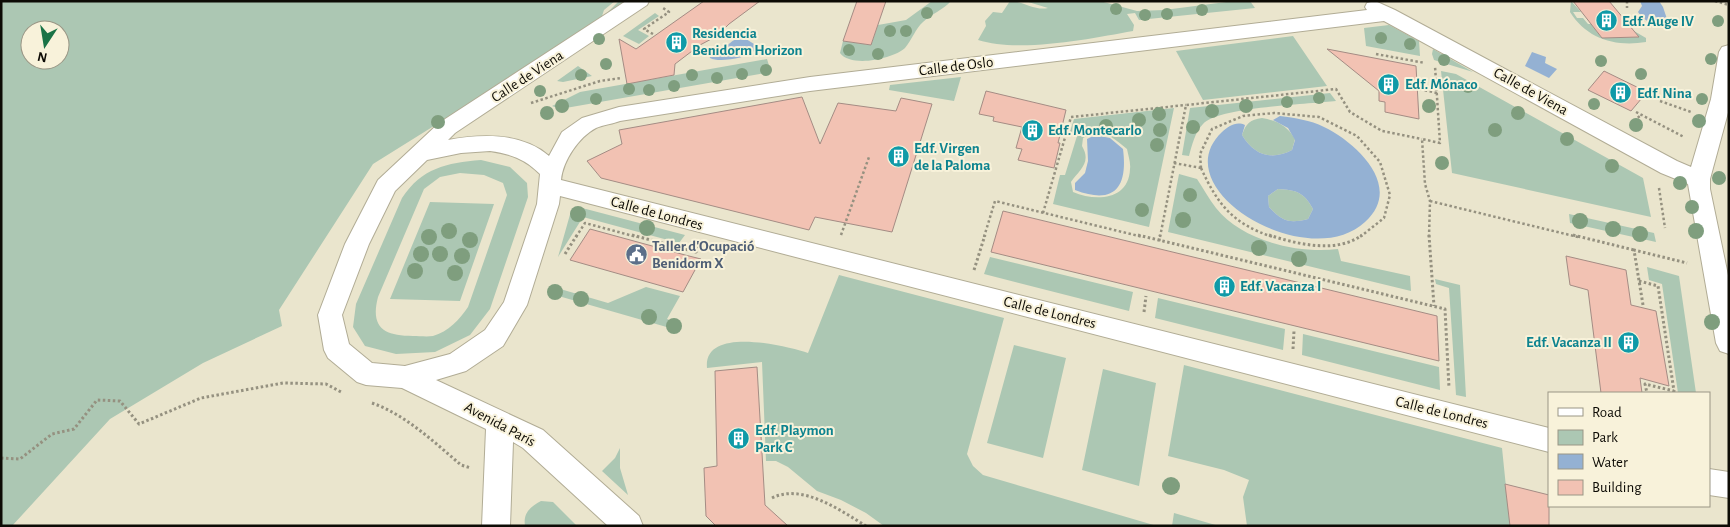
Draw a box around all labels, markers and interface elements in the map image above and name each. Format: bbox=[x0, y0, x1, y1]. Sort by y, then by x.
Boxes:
building icon: Edf. Auge IV bbox=[1594, 9, 1618, 33]
place label: Edf. Auge IV bbox=[1622, 14, 1694, 29]
north arrow bbox=[20, 20, 70, 70]
place label: Residencia Benidorm Horizon bbox=[692, 26, 802, 58]
building icon: Residencia Benidorm Horizon bbox=[664, 30, 688, 54]
street label: Calle de Viena bbox=[489, 48, 566, 105]
text: N bbox=[36, 49, 49, 65]
street label: Calle de Oslo bbox=[918, 54, 994, 79]
street label: Calle de Viena bbox=[1491, 65, 1570, 118]
building icon: Edf. Mónaco bbox=[1377, 72, 1401, 96]
place label: Edf. Mónaco bbox=[1405, 77, 1478, 92]
building icon: Edf. Nina bbox=[1609, 81, 1633, 105]
place label: Edf. Nina bbox=[1637, 86, 1692, 101]
building icon: Edf. Montecarlo bbox=[1020, 118, 1044, 142]
place label: Edf. Montecarlo bbox=[1048, 123, 1142, 138]
place label: Edf. Virgen de la Paloma bbox=[914, 141, 990, 173]
building icon: Edf. Virgen de la Paloma bbox=[886, 145, 910, 169]
street label: Calle de Londres bbox=[609, 194, 705, 233]
place label: Taller d'Ocupació Benidorm X bbox=[652, 239, 754, 271]
public building icon: Taller d'Ocupació Benidorm X bbox=[624, 243, 648, 267]
building icon: Edf. Vacanza I bbox=[1212, 274, 1236, 298]
place label: Edf. Vacanza I bbox=[1240, 279, 1321, 294]
street label: Calle de Londres bbox=[1002, 294, 1098, 331]
building icon: Edf. Vacanza II bbox=[1616, 330, 1640, 354]
place label: Edf. Vacanza II bbox=[1526, 335, 1612, 350]
legend bbox=[1548, 392, 1710, 507]
street label: Calle de Londres bbox=[1394, 394, 1490, 431]
street label: Avenida París bbox=[462, 399, 538, 449]
text: Road bbox=[1592, 405, 1622, 420]
place label: Edf. Playmon Park C bbox=[755, 423, 834, 455]
building icon: Edf. Playmon Park C bbox=[727, 427, 751, 451]
text: Park bbox=[1592, 430, 1618, 445]
text: Water bbox=[1592, 455, 1628, 470]
text: Building bbox=[1592, 480, 1642, 495]

